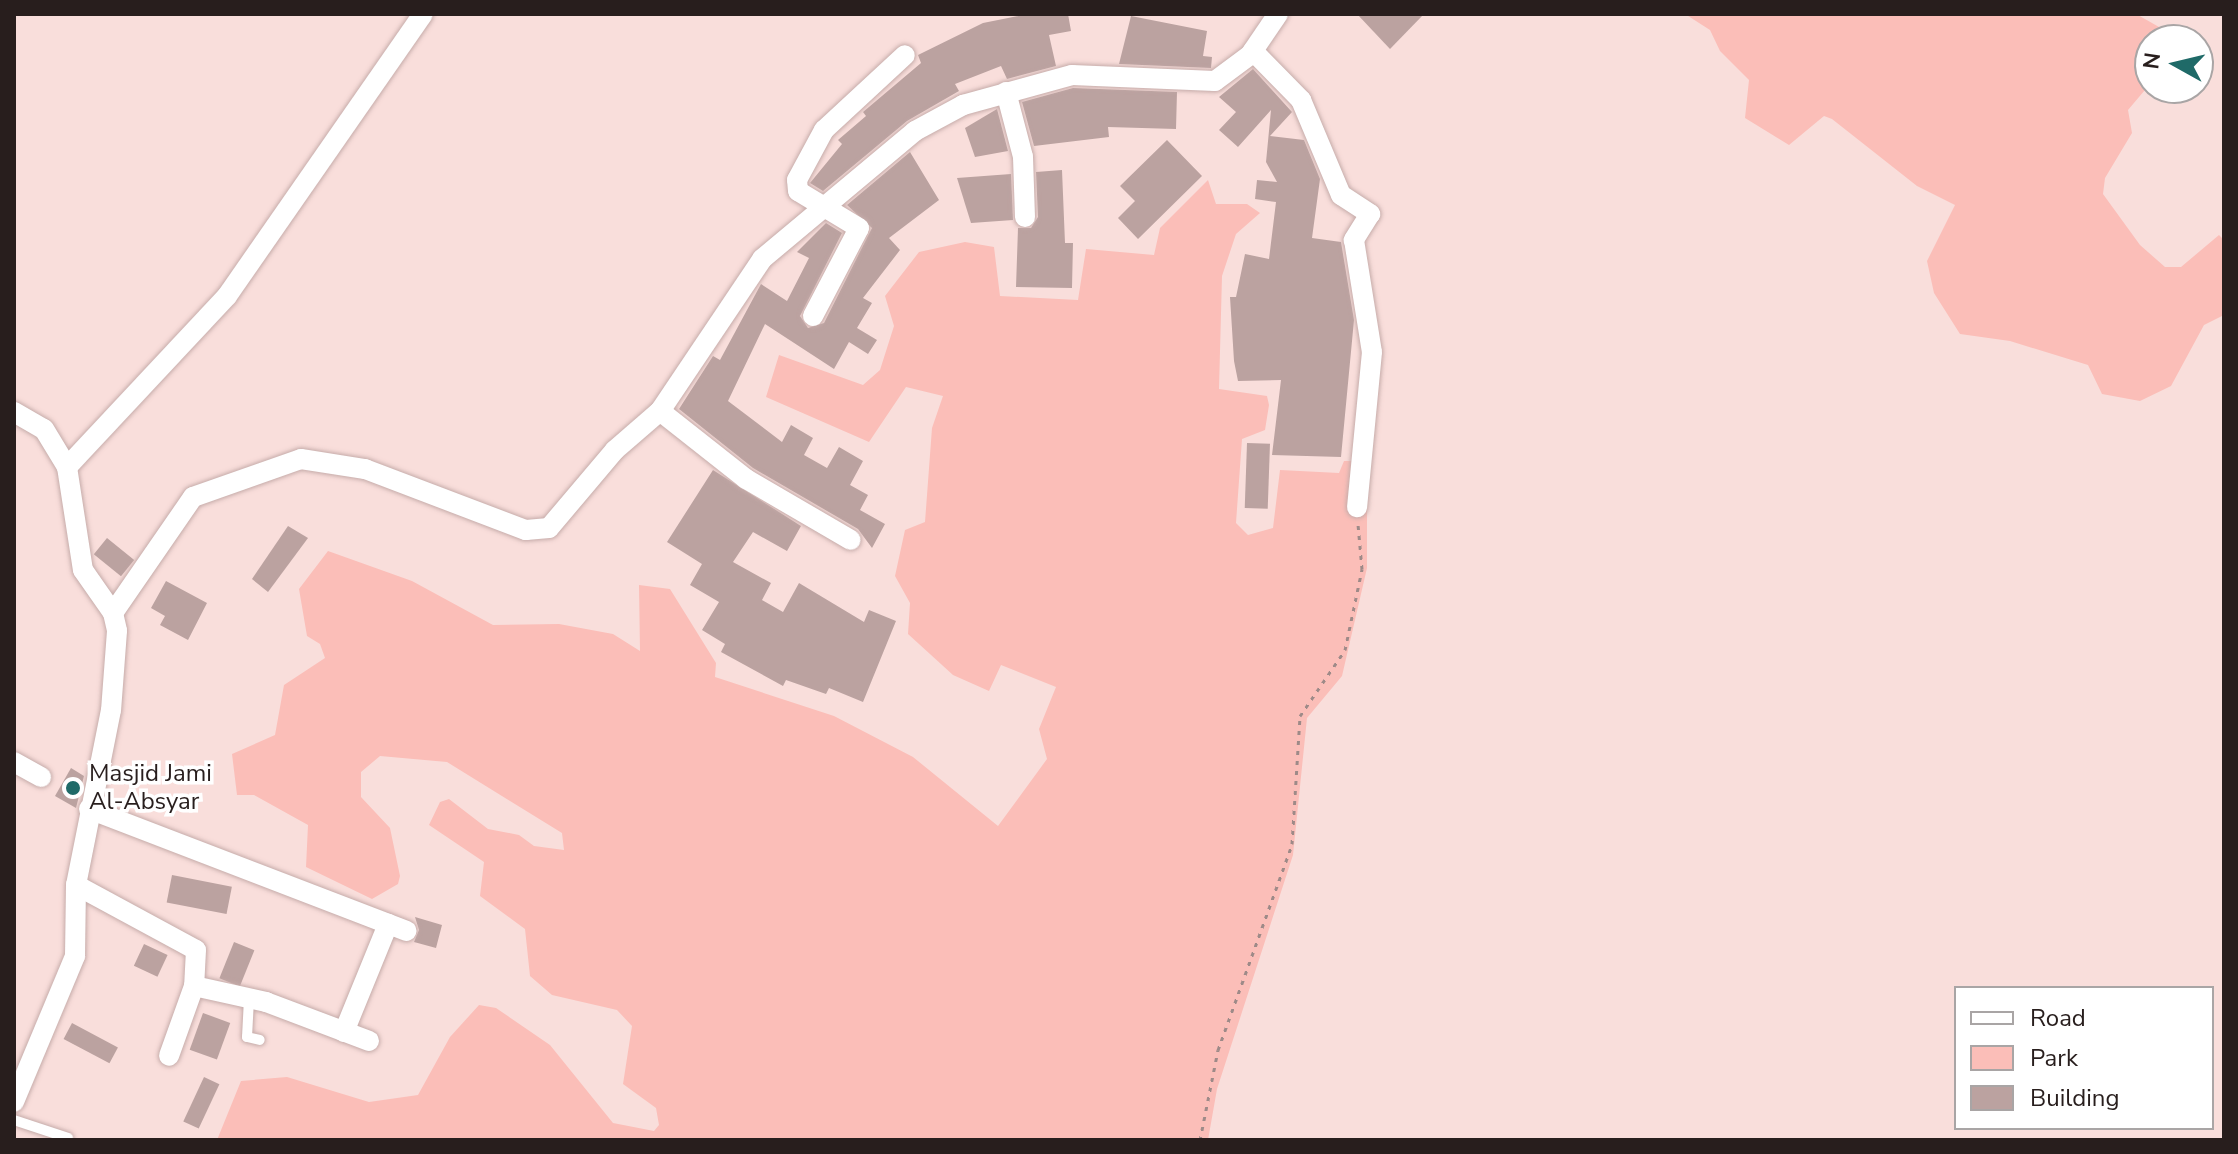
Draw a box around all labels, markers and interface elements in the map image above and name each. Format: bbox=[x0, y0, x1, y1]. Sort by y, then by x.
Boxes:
north arrow bbox=[2134, 24, 2214, 104]
text: N bbox=[2136, 51, 2168, 71]
place label: Masjid Jami Al-Absyar bbox=[89, 760, 212, 816]
marker: Masjid Jami Al-Absyar bbox=[64, 779, 82, 797]
legend bbox=[1954, 986, 2214, 1130]
text: Road bbox=[2030, 1002, 2086, 1034]
text: Park bbox=[2030, 1042, 2078, 1074]
text: Building bbox=[2030, 1082, 2120, 1114]

